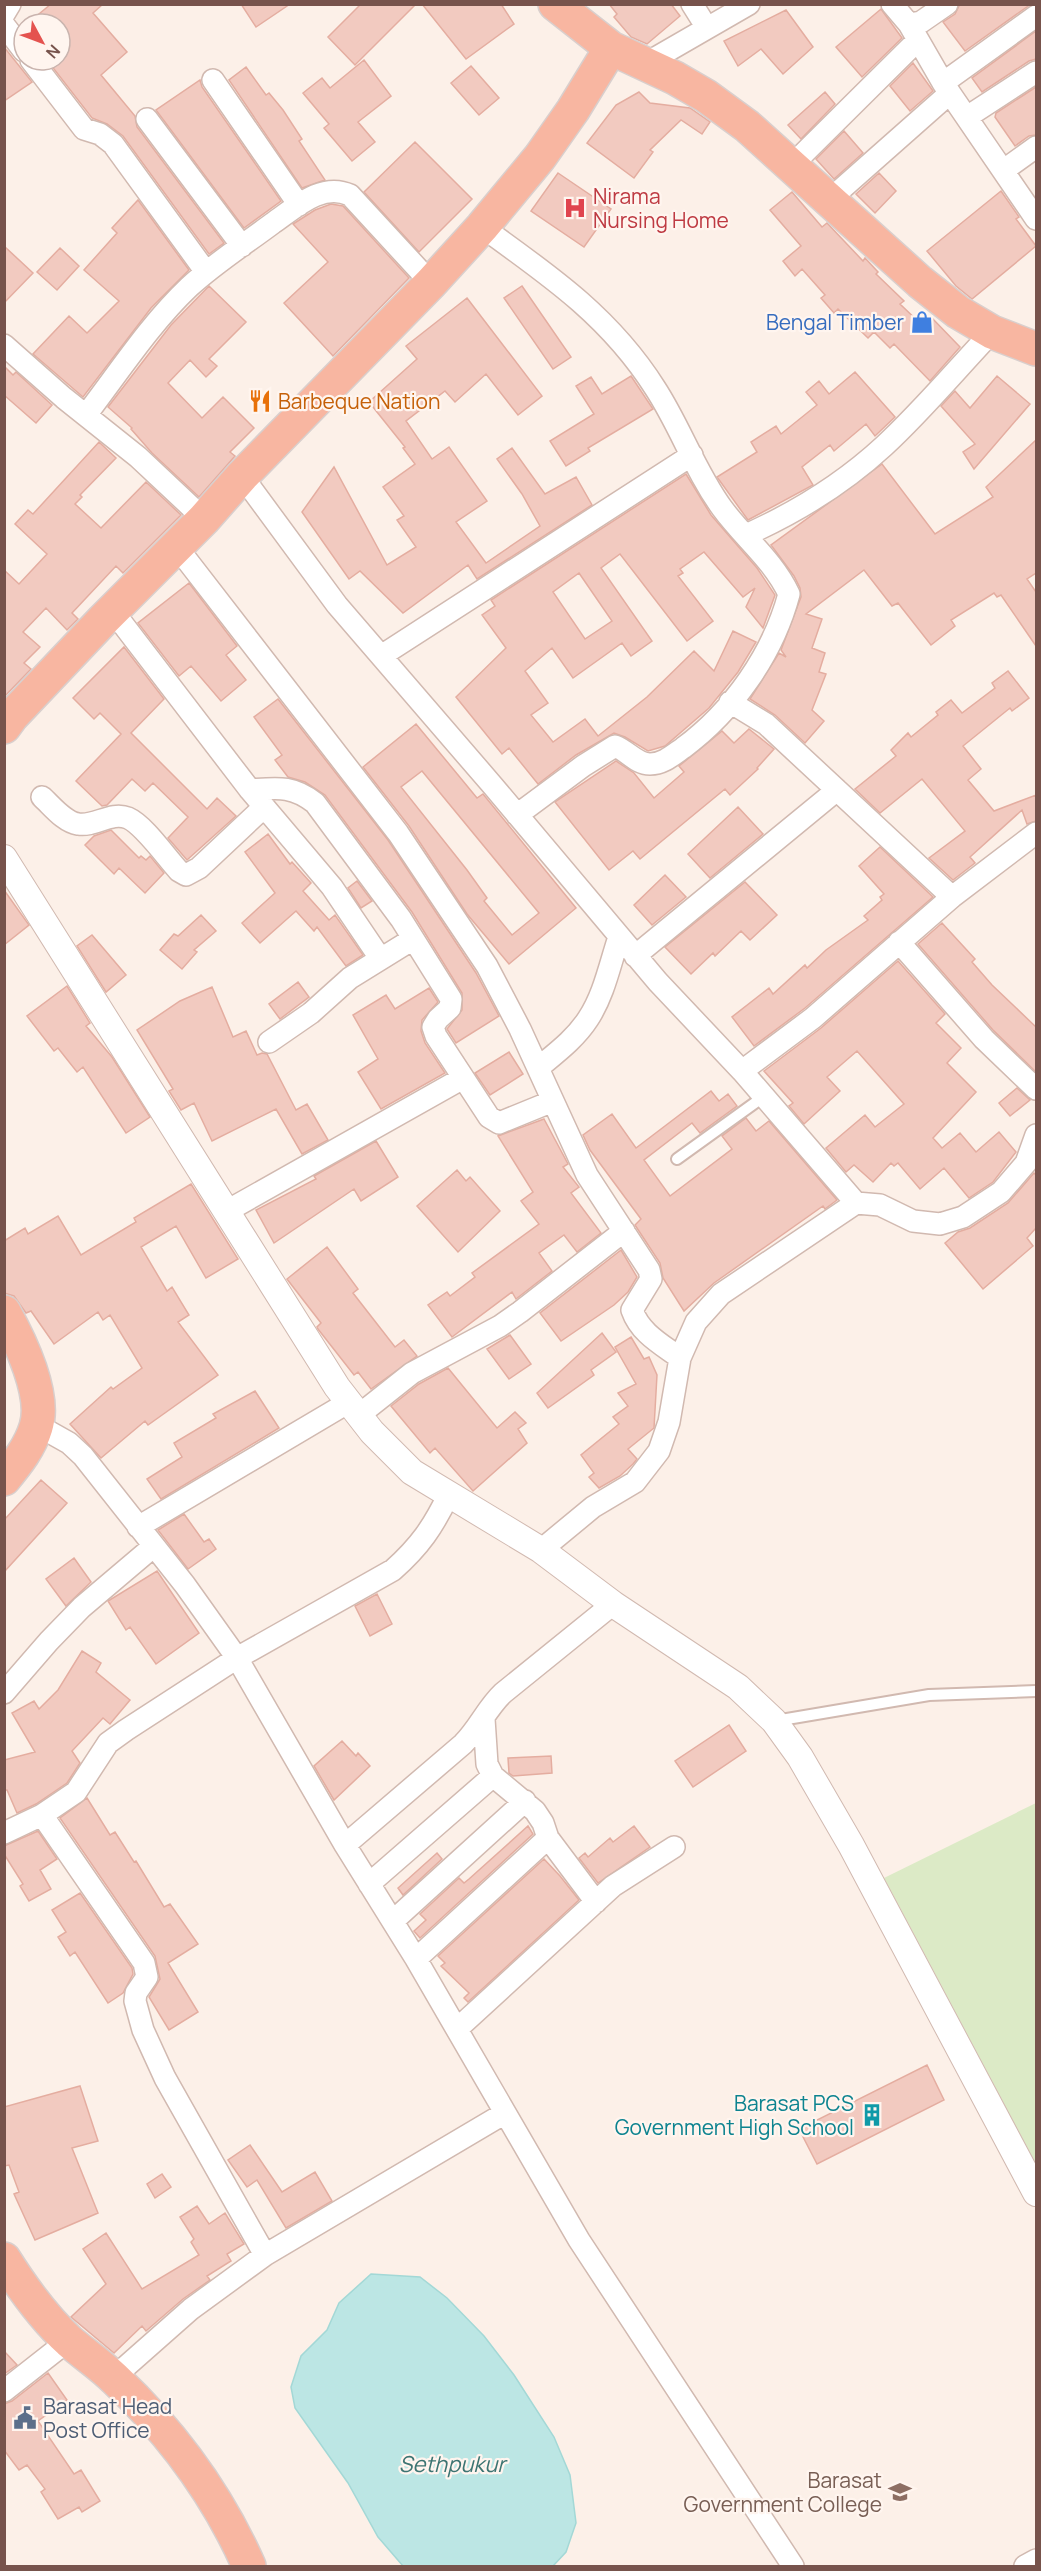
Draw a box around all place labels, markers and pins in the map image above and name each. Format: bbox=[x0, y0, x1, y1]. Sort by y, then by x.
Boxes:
place label: Nirama Nursing Home bbox=[593, 182, 729, 234]
hospital icon: Nirama Nursing Home bbox=[562, 195, 588, 221]
place label: Bengal Timber bbox=[766, 308, 904, 336]
shop icon: Bengal Timber bbox=[909, 309, 935, 335]
place label: Barbeque Nation bbox=[278, 387, 440, 415]
restaurant icon: Barbeque Nation bbox=[247, 388, 273, 414]
place label: Barasat PCS Government High School bbox=[615, 2089, 854, 2141]
building icon: Barasat PCS Government High School bbox=[859, 2102, 885, 2128]
place label: Barasat Head Post Office bbox=[43, 2392, 172, 2444]
public building icon: Barasat Head Post Office bbox=[12, 2405, 38, 2431]
place label: Barasat Government College bbox=[684, 2466, 882, 2518]
school or university icon: Barasat Government College bbox=[887, 2479, 913, 2505]

